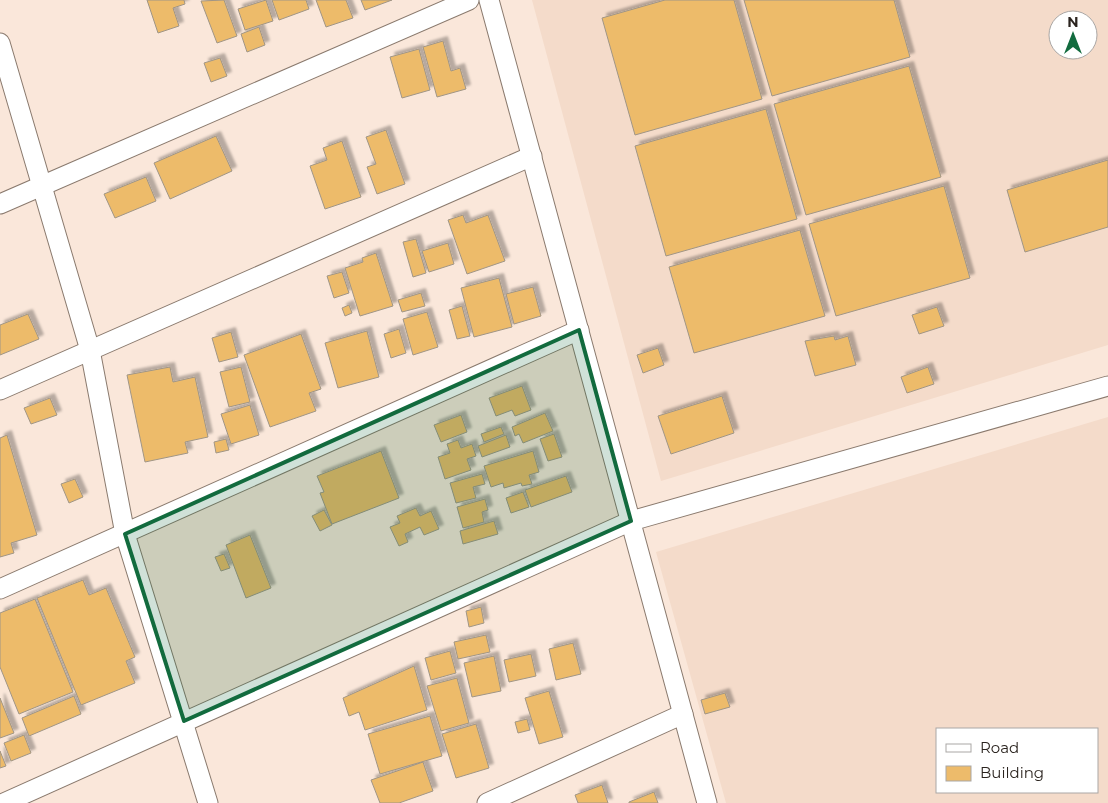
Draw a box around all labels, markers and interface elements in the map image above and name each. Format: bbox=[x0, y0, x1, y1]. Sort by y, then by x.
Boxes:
north arrow bbox=[1048, 10, 1098, 60]
text: N bbox=[1067, 13, 1079, 31]
legend bbox=[936, 728, 1098, 793]
text: Road bbox=[980, 738, 1019, 757]
text: Building bbox=[980, 763, 1044, 782]

